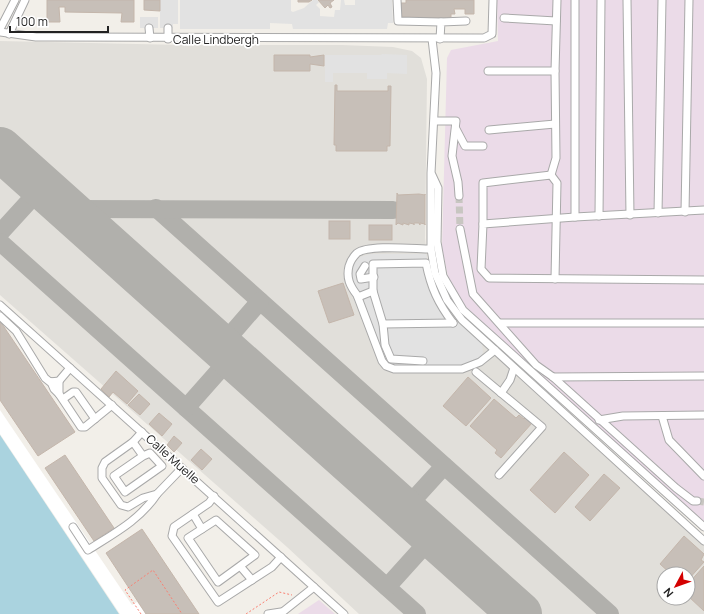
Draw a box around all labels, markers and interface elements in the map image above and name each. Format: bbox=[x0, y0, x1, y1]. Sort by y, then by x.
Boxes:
scale bar bbox=[10, 8, 108, 34]
text: 100 m bbox=[16, 13, 48, 30]
street label: Calle Lindbergh bbox=[173, 31, 259, 48]
street label: Calle Muelle bbox=[142, 430, 204, 488]
north arrow bbox=[656, 566, 696, 606]
text: N bbox=[660, 585, 676, 601]

